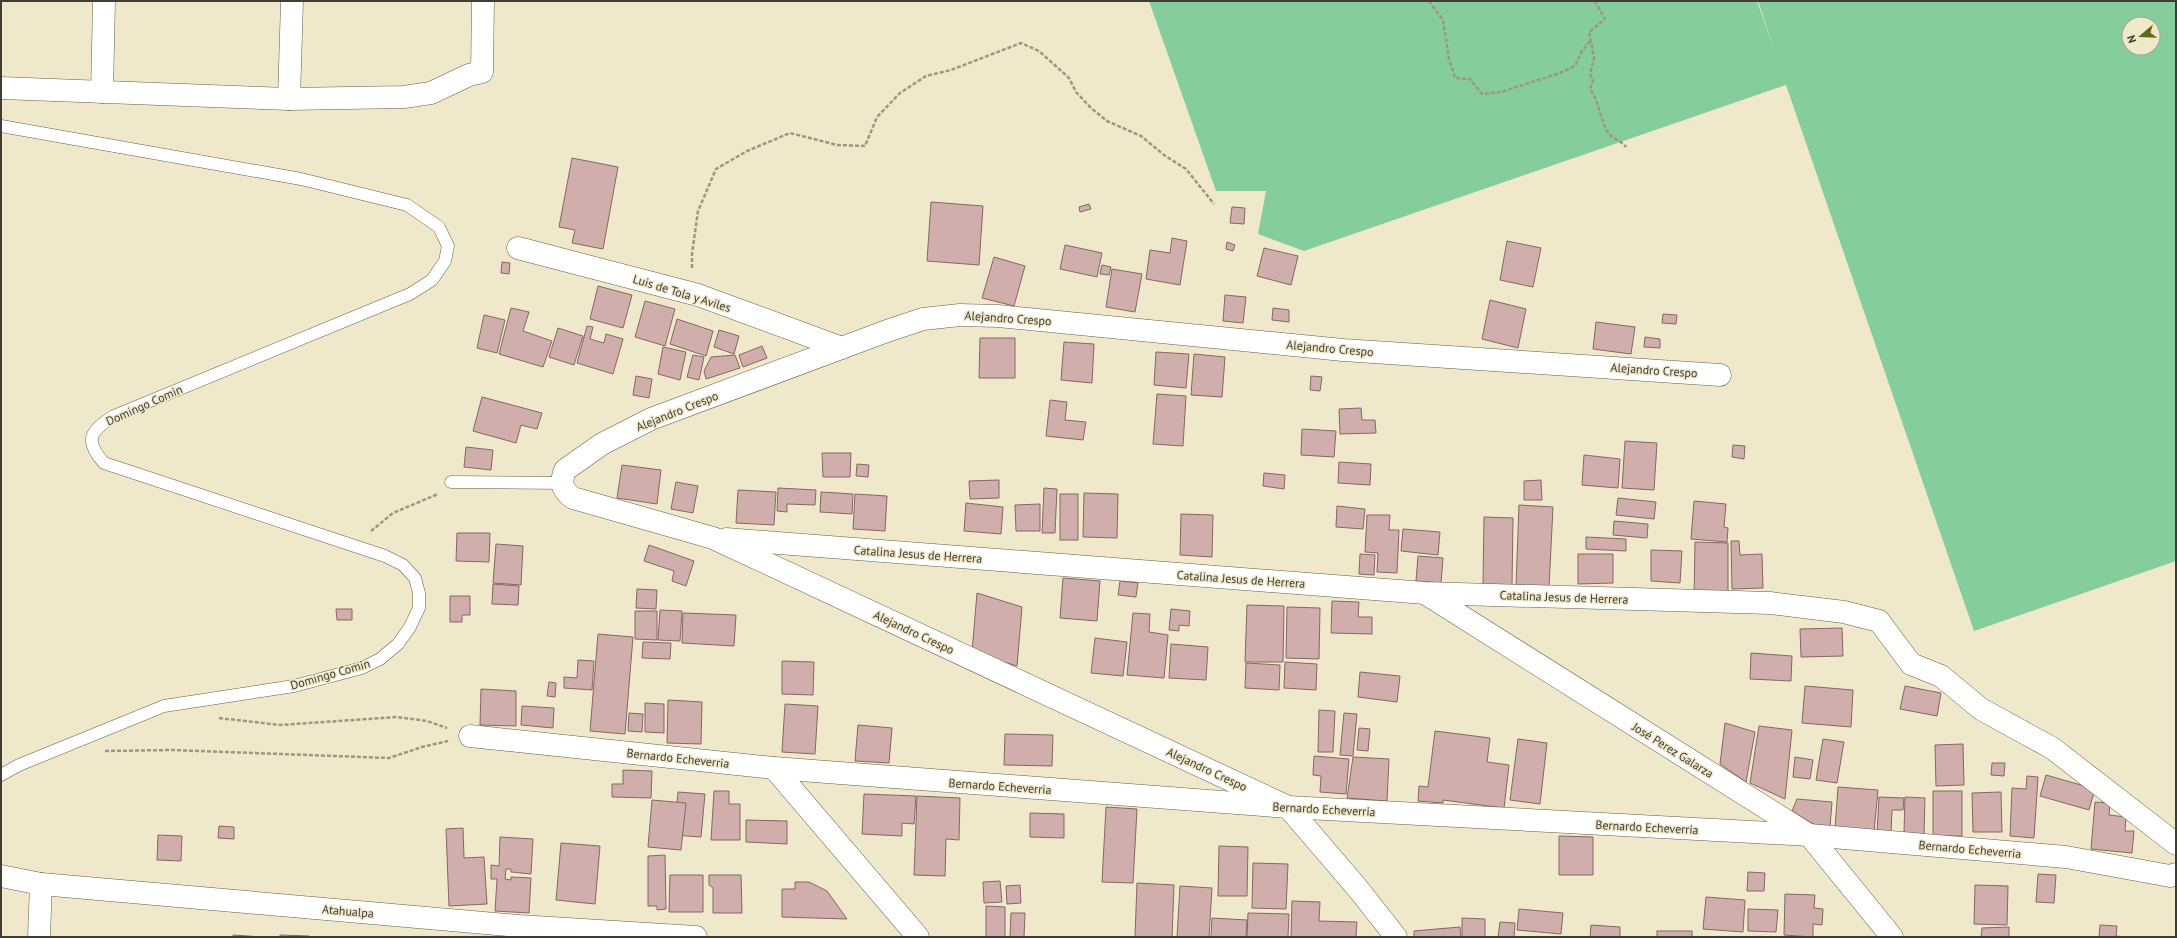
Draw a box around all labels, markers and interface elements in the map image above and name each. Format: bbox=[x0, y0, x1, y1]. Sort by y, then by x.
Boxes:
north arrow bbox=[2121, 16, 2161, 56]
text: N bbox=[2124, 34, 2139, 45]
street label: Luis de Tola y Aviles bbox=[631, 271, 733, 315]
street label: Alejandro Crespo bbox=[964, 307, 1052, 329]
street label: Alejandro Crespo bbox=[1286, 337, 1374, 359]
street label: Alejandro Crespo bbox=[1610, 359, 1698, 381]
street label: Domingo Comin bbox=[103, 381, 185, 429]
street label: Alejandro Crespo bbox=[634, 388, 720, 434]
street label: Catalina Jesus de Herrera bbox=[853, 542, 983, 566]
street label: Catalina Jesus de Herrera bbox=[1176, 567, 1306, 591]
street label: Catalina Jesus de Herrera bbox=[1499, 587, 1629, 607]
street label: Alejandro Crespo bbox=[871, 607, 957, 657]
street label: Domingo Comin bbox=[288, 655, 372, 693]
street label: José Perez Galarza bbox=[1629, 718, 1716, 781]
street label: Alejandro Crespo bbox=[1164, 744, 1250, 794]
street label: Bernardo Echeverria bbox=[626, 745, 730, 771]
street label: Bernardo Echeverria bbox=[948, 775, 1052, 797]
street label: Bernardo Echeverria bbox=[1272, 799, 1376, 819]
street label: Bernardo Echeverria bbox=[1595, 817, 1699, 837]
street label: Bernardo Echeverria bbox=[1918, 837, 2022, 861]
street label: Atahualpa bbox=[322, 901, 374, 921]

